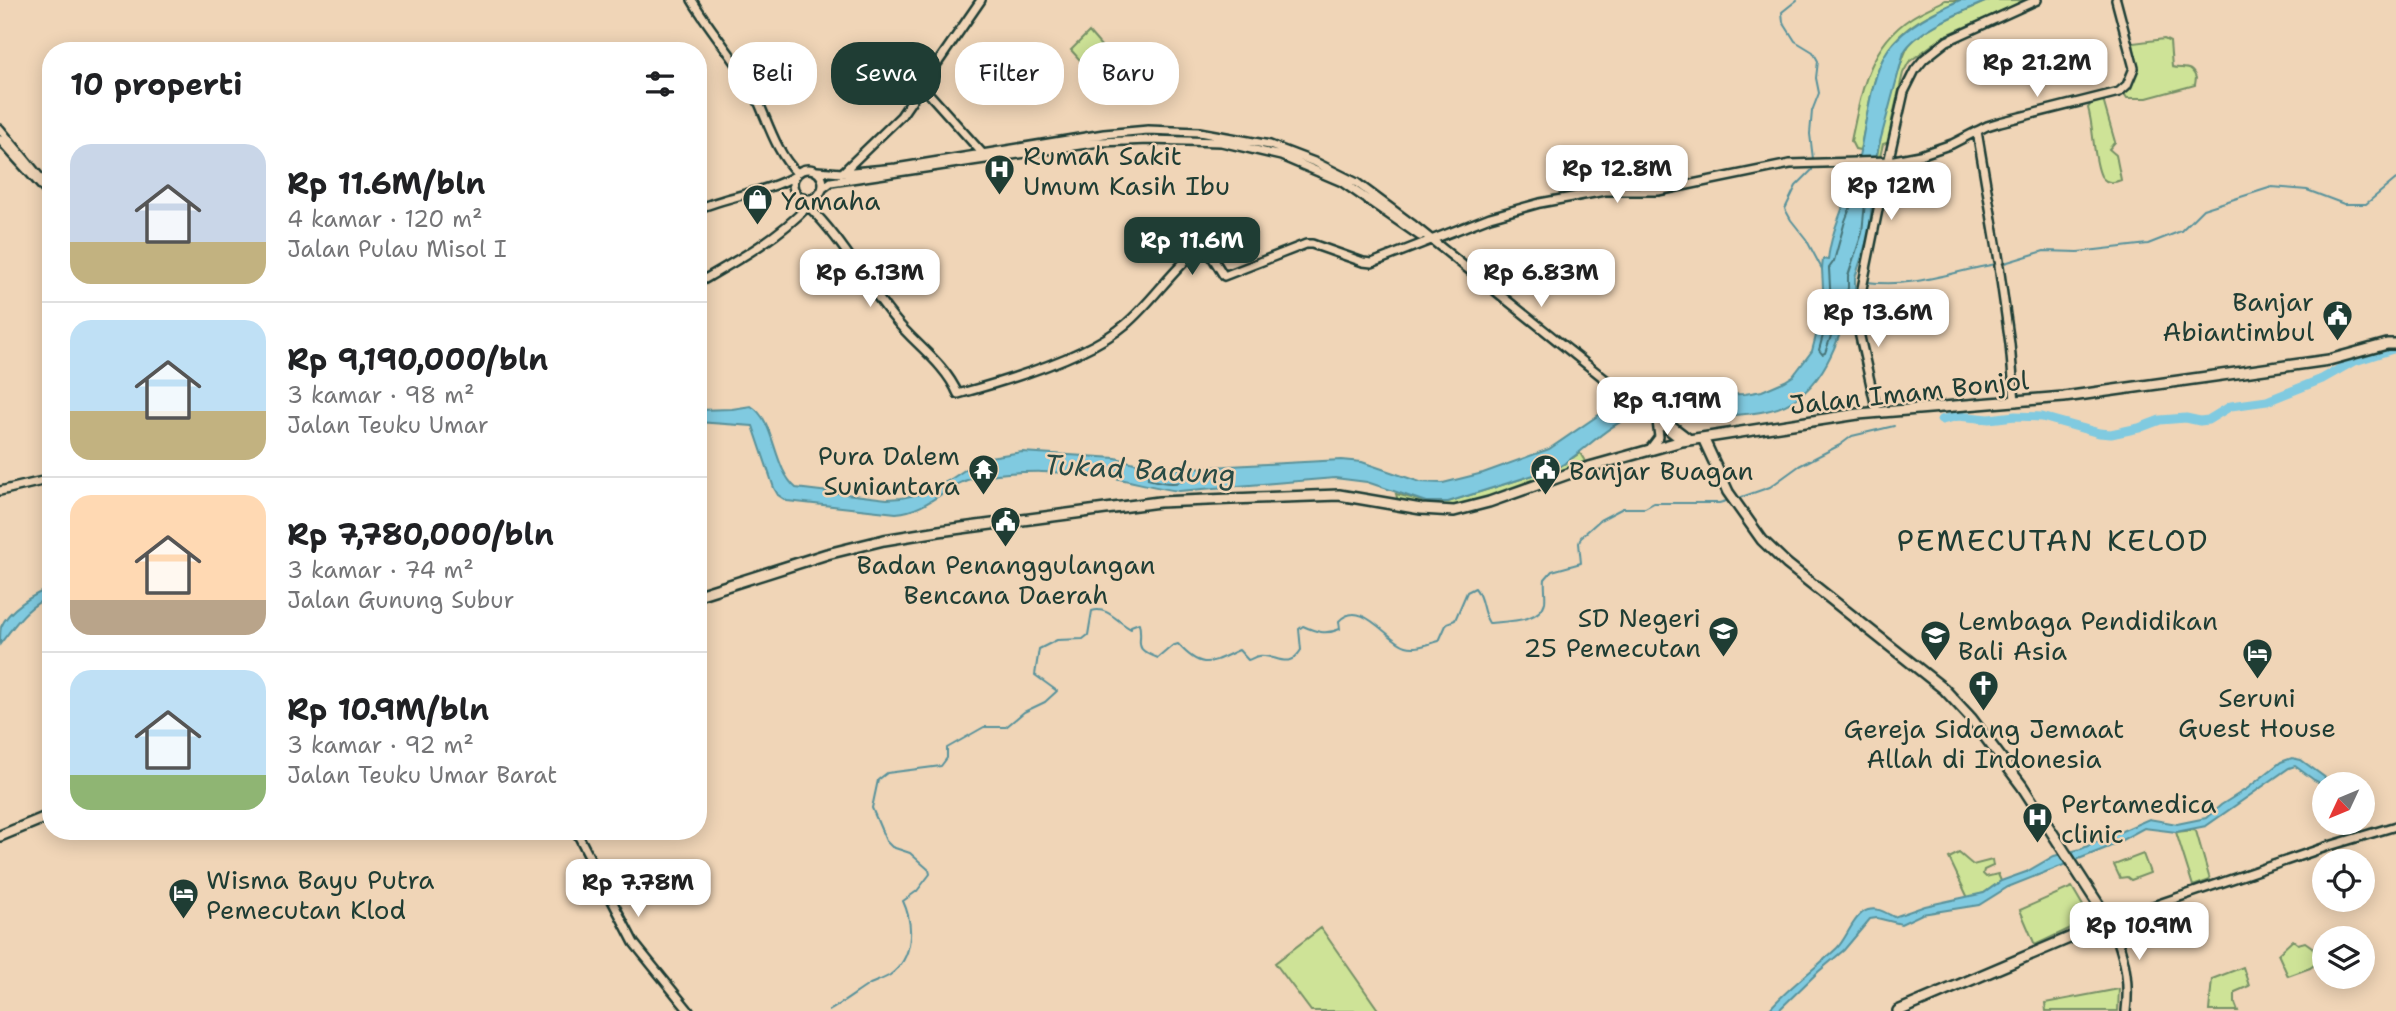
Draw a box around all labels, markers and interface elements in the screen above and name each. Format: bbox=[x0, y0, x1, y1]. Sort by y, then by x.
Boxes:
pin: Rp 21.2M bbox=[1965, 40, 2109, 99]
chip: Beli bbox=[728, 42, 817, 105]
chip: Sewa bbox=[831, 42, 941, 105]
chip: Filter bbox=[955, 42, 1064, 105]
chip: Baru bbox=[1078, 42, 1179, 105]
text: Rp 21.2M bbox=[1982, 47, 2092, 77]
text: 10 properti bbox=[70, 64, 242, 105]
icon: filters bbox=[641, 65, 679, 103]
place label: Rumah Sakit Umum Kasih Ibu bbox=[1023, 138, 1230, 203]
pin: Rp 12.8M bbox=[1545, 146, 1689, 205]
hospital icon: Rumah Sakit Umum Kasih Ibu bbox=[983, 153, 1017, 197]
text: Rp 12.8M bbox=[1562, 153, 1672, 183]
pin: Rp 12M bbox=[1834, 162, 1948, 222]
text: Rp 11.6M/bln bbox=[287, 163, 485, 204]
text: Rp 12M bbox=[1847, 170, 1935, 200]
icon: home bbox=[126, 172, 210, 256]
shop icon: Yamaha bbox=[741, 183, 775, 227]
place label: Yamaha bbox=[781, 183, 880, 218]
text: 4 kamar · 120 m² bbox=[287, 204, 483, 234]
pin: Rp 11.6M bbox=[1120, 218, 1264, 277]
text: Rp 11.6M bbox=[1140, 225, 1244, 255]
text: Jalan Pulau Misol I bbox=[287, 234, 507, 264]
pin: Rp 6.13M bbox=[798, 250, 942, 309]
pin: Rp 6.83M bbox=[1469, 250, 1613, 309]
text: Rp 6.13M bbox=[816, 257, 924, 287]
text: Rp 6.83M bbox=[1483, 257, 1599, 287]
place label: Banjar Abiantimbul bbox=[2163, 284, 2314, 349]
pin: Rp 13.6M bbox=[1806, 290, 1950, 349]
text: Rp 13.6M bbox=[1823, 297, 1933, 327]
public building icon: Banjar Abiantimbul bbox=[2320, 299, 2354, 343]
text: Rp 9,190,000/bln bbox=[287, 339, 548, 380]
icon: home bbox=[126, 348, 210, 432]
street label: Jalan Imam Bonjol bbox=[1788, 362, 2031, 422]
pin: Rp 9.19M bbox=[1595, 378, 1739, 437]
text: 3 kamar · 98 m² bbox=[287, 380, 475, 410]
text: Rp 9.19M bbox=[1613, 385, 1721, 415]
text: Jalan Teuku Umar bbox=[287, 410, 489, 440]
place label: Pura Dalem Suniantara bbox=[818, 438, 960, 503]
water label: Tukad Badung bbox=[1043, 445, 1237, 493]
temple icon: Pura Dalem Suniantara bbox=[966, 453, 1000, 497]
public building icon: Banjar Buagan bbox=[1529, 453, 1563, 497]
place label: Banjar Buagan bbox=[1569, 453, 1754, 488]
public building icon: Badan Penanggulangan Bencana Daerah bbox=[989, 504, 1023, 548]
text: Rp 7,780,000/bln bbox=[287, 514, 554, 555]
district label: PEMECUTAN KELOD bbox=[1896, 520, 2210, 561]
icon: home bbox=[126, 523, 210, 607]
place label: Badan Penanggulangan Bencana Daerah bbox=[857, 547, 1155, 612]
text: 3 kamar · 74 m² bbox=[287, 555, 474, 585]
text: Jalan Gunung Subur bbox=[287, 585, 514, 615]
place label: SD Negeri 25 Pemecutan bbox=[1523, 600, 1701, 665]
place label: Lembaga Pendidikan Bali Asia bbox=[1958, 603, 2218, 668]
school or university icon: SD Negeri 25 Pemecutan bbox=[1707, 615, 1741, 659]
school or university icon: Lembaga Pendidikan Bali Asia bbox=[1918, 618, 1952, 662]
hotel icon: Seruni Guest House bbox=[2240, 637, 2274, 681]
church icon: Gereja Sidang Jemaat Allah di Indonesia bbox=[1967, 668, 2001, 712]
place label: Seruni Guest House bbox=[2178, 680, 2336, 745]
text: Rp 10.9M/bln bbox=[287, 689, 489, 730]
icon: home bbox=[126, 698, 210, 782]
place label: Gereja Sidang Jemaat Allah di Indonesia bbox=[1844, 711, 2124, 776]
text: 3 kamar · 92 m² bbox=[287, 730, 474, 760]
text: Jalan Teuku Umar Barat bbox=[287, 760, 557, 790]
north arrow bbox=[2312, 772, 2375, 835]
map controls bbox=[2312, 772, 2375, 989]
place label: Pertamedica clinic bbox=[2061, 786, 2216, 851]
hospital icon: Pertamedica clinic bbox=[2021, 801, 2055, 845]
button: locate bbox=[2312, 849, 2375, 912]
pin: Rp 7.78M bbox=[566, 860, 710, 919]
place label: Wisma Bayu Putra Pemecutan Klod bbox=[206, 862, 434, 927]
text: Rp 7.78M bbox=[582, 867, 694, 897]
hotel icon: Wisma Bayu Putra Pemecutan Klod bbox=[166, 877, 200, 921]
pin: Rp 10.9M bbox=[2067, 902, 2211, 962]
text: Rp 10.9M bbox=[2086, 910, 2192, 940]
button: layers bbox=[2312, 926, 2375, 989]

